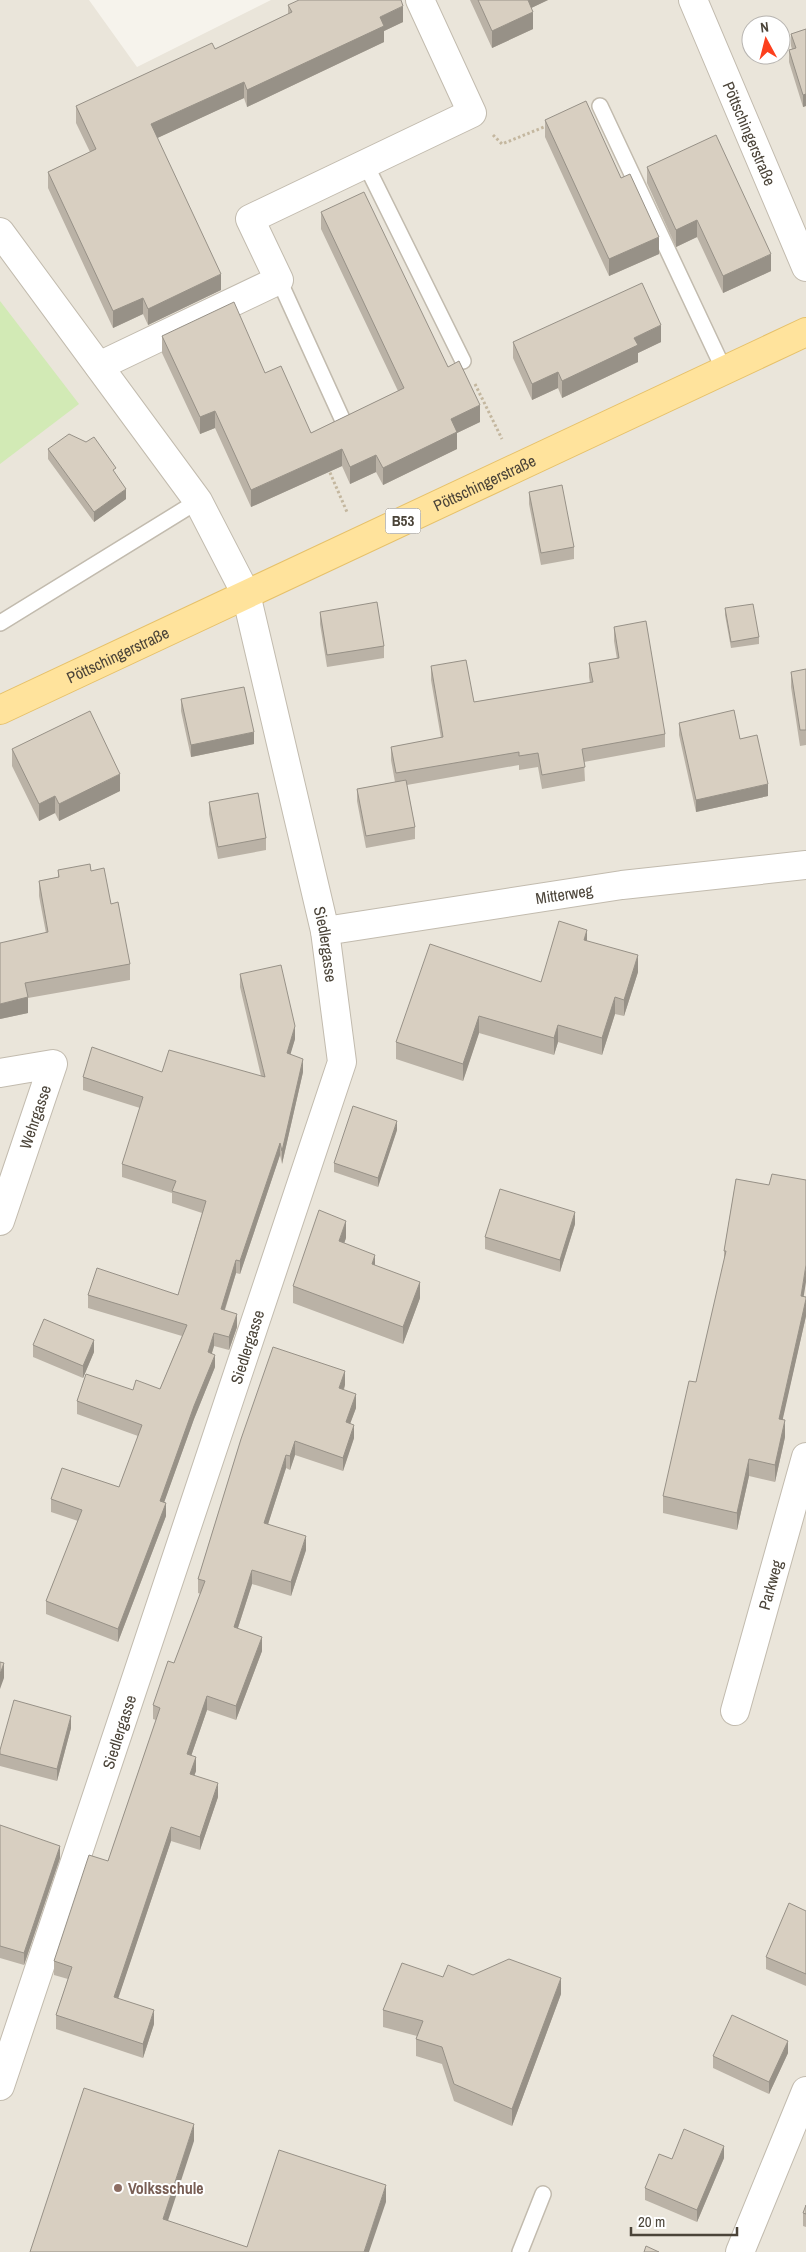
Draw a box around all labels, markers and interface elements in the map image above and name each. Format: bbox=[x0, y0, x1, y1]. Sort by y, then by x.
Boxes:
north arrow bbox=[741, 15, 791, 65]
text: N bbox=[759, 18, 770, 37]
street label: Pöttschingerstraße bbox=[718, 78, 781, 189]
street label: Pöttschingerstraße bbox=[429, 449, 539, 516]
road number: B53 bbox=[386, 508, 420, 534]
street label: Pöttschingerstraße bbox=[63, 621, 173, 688]
street label: Mitterweg bbox=[534, 879, 595, 909]
street label: Siedlergasse bbox=[309, 904, 343, 983]
street label: Wehrgasse bbox=[14, 1082, 56, 1152]
street label: Siedlergasse bbox=[225, 1307, 269, 1387]
street label: Parkweg bbox=[753, 1557, 788, 1612]
street label: Siedlergasse bbox=[97, 1692, 141, 1772]
place label: Volksschule bbox=[128, 2177, 204, 2199]
marker: Volksschule bbox=[112, 2182, 124, 2194]
scale bar bbox=[631, 2204, 737, 2236]
text: 20 m bbox=[638, 2211, 665, 2232]

